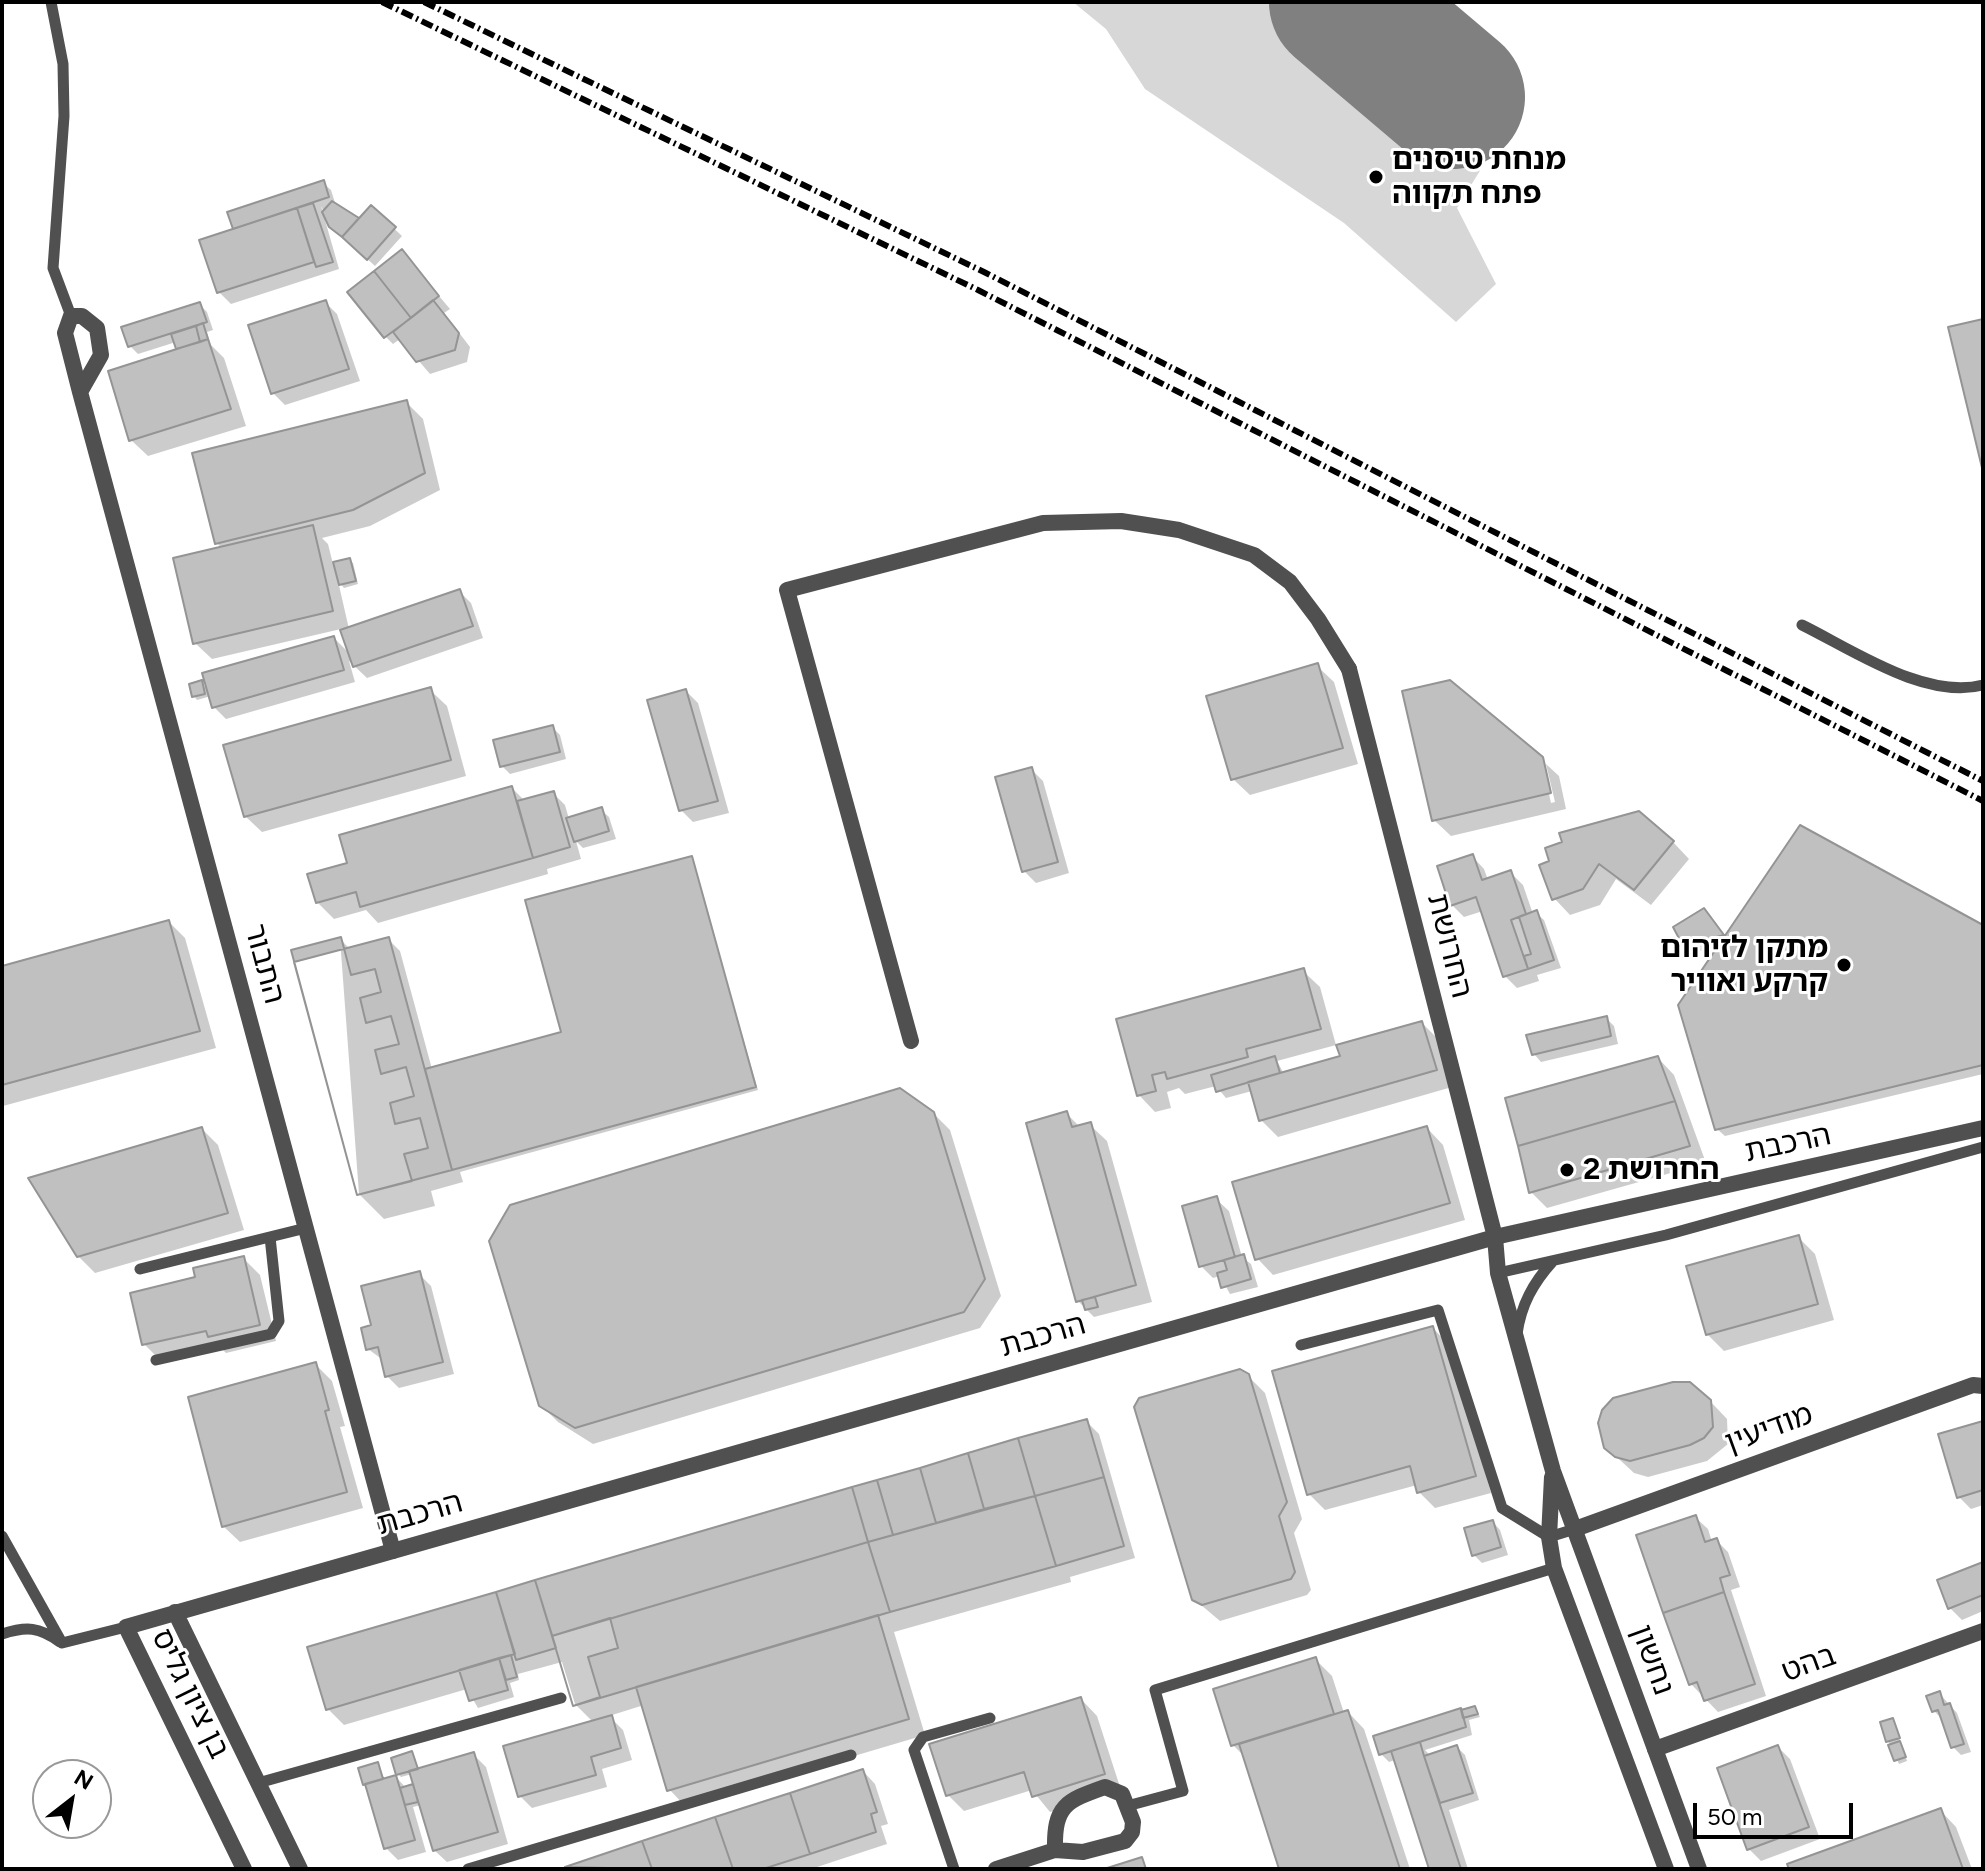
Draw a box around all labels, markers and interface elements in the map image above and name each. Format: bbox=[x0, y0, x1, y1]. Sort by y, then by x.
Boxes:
place label: מנחת טיסנים פתח תקווה bbox=[1392, 142, 1566, 212]
marker: מנחת טיסנים פתח תקווה bbox=[1367, 168, 1385, 186]
street label: החרושת bbox=[1419, 890, 1479, 1002]
street label: התבור bbox=[236, 920, 292, 1008]
place label: מתקן לזיהום קרקע ואוויר bbox=[1660, 930, 1828, 1000]
marker: מתקן לזיהום קרקע ואוויר bbox=[1835, 956, 1853, 974]
street label: הרכבת bbox=[1742, 1117, 1834, 1171]
place label: החרושת 2 bbox=[1583, 1152, 1720, 1188]
marker: החרושת 2 bbox=[1558, 1161, 1576, 1179]
street label: הרכבת bbox=[996, 1307, 1090, 1365]
street label: מודיעין bbox=[1720, 1397, 1818, 1461]
street label: הרכבת bbox=[373, 1485, 467, 1543]
street label: נחשון bbox=[1623, 1620, 1681, 1700]
street label: בן ציון גליס bbox=[143, 1623, 237, 1765]
street label: בהט bbox=[1777, 1638, 1841, 1690]
north arrow bbox=[32, 1759, 112, 1839]
text: N bbox=[69, 1764, 98, 1796]
scale bar bbox=[1697, 1787, 1857, 1837]
text: 50 m bbox=[1707, 1802, 1763, 1831]

